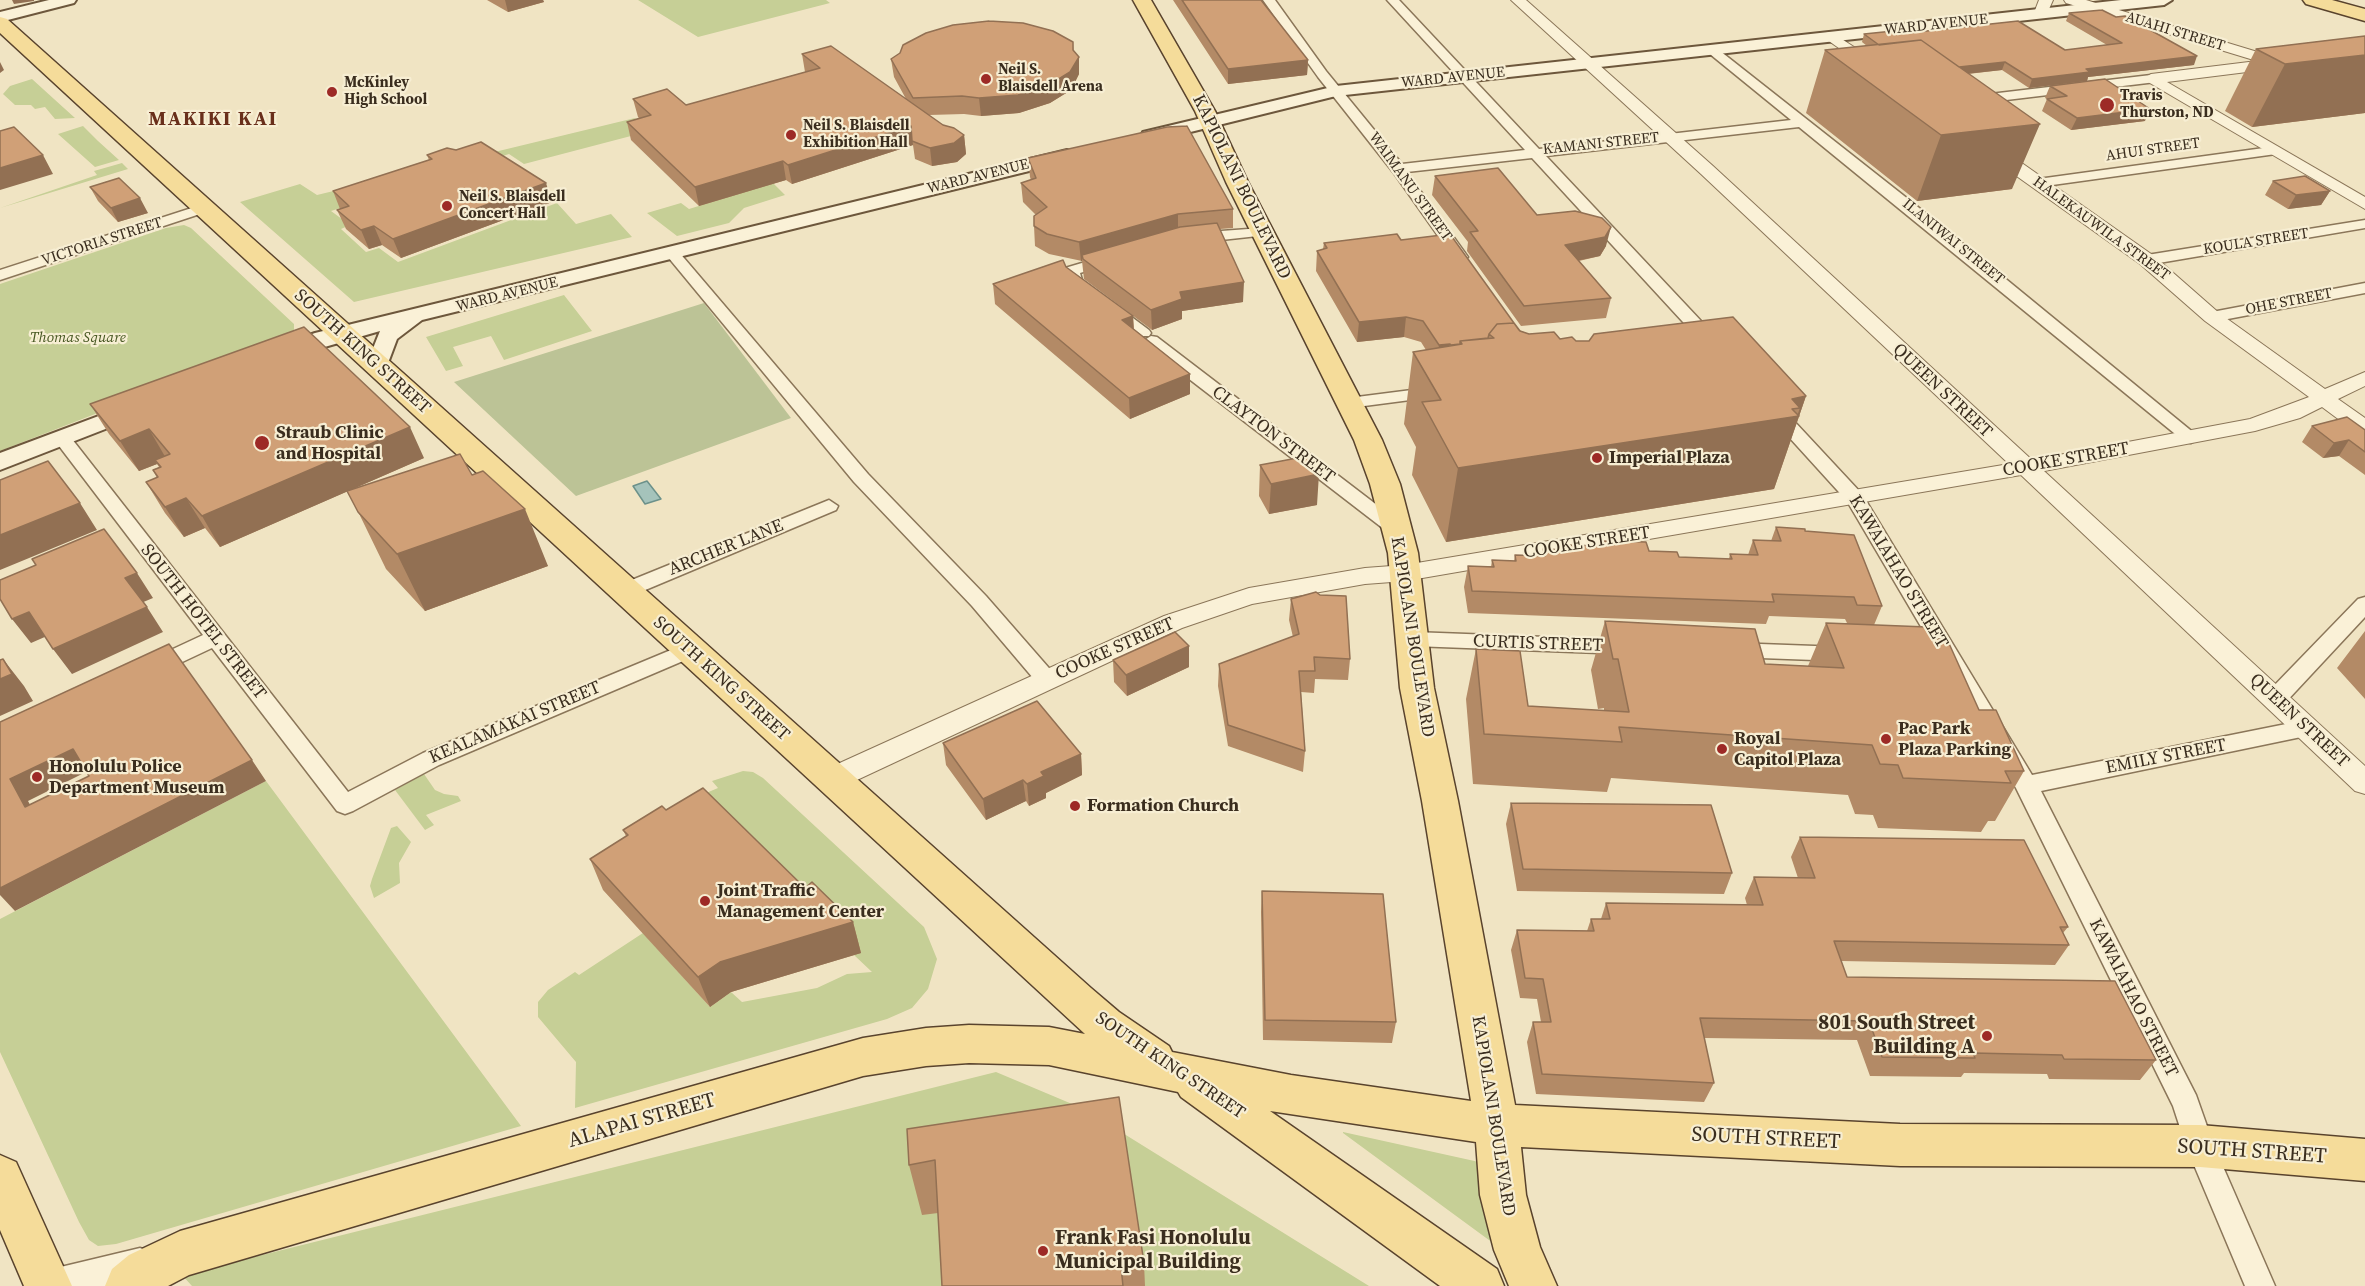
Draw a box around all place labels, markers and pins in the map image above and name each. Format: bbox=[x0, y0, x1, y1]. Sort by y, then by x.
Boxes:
place label: Neil S. Blaisdell Arena bbox=[998, 61, 1103, 96]
marker: Neil S. Blaisdell Arena bbox=[979, 72, 993, 86]
place label: McKinley High School bbox=[344, 74, 427, 109]
marker: McKinley High School bbox=[325, 85, 339, 99]
place label: Travis Thurston, ND bbox=[2120, 87, 2214, 122]
marker: Travis Thurston, ND bbox=[2098, 96, 2116, 114]
place label: Neil S. Blaisdell Exhibition Hall bbox=[803, 117, 910, 152]
marker: Neil S. Blaisdell Exhibition Hall bbox=[784, 128, 798, 142]
place label: Neil S. Blaisdell Concert Hall bbox=[459, 188, 566, 223]
marker: Neil S. Blaisdell Concert Hall bbox=[440, 199, 454, 213]
place label: Straub Clinic and Hospital bbox=[276, 422, 384, 464]
marker: Straub Clinic and Hospital bbox=[253, 434, 271, 452]
place label: Imperial Plaza bbox=[1609, 447, 1730, 469]
marker: Imperial Plaza bbox=[1590, 451, 1604, 465]
place label: Pac Park Plaza Parking bbox=[1898, 718, 2011, 760]
place label: Royal Capitol Plaza bbox=[1734, 728, 1841, 771]
marker: Pac Park Plaza Parking bbox=[1879, 732, 1893, 746]
marker: Royal Capitol Plaza bbox=[1715, 742, 1729, 756]
place label: Honolulu Police Department Museum bbox=[49, 756, 225, 798]
marker: Honolulu Police Department Museum bbox=[30, 770, 44, 784]
place label: Formation Church bbox=[1087, 795, 1239, 817]
marker: Formation Church bbox=[1068, 799, 1082, 813]
place label: Joint Traffic Management Center bbox=[717, 880, 884, 922]
marker: Joint Traffic Management Center bbox=[698, 894, 712, 908]
place label: 801 South Street Building A bbox=[1818, 1011, 1975, 1061]
marker: 801 South Street Building A bbox=[1980, 1029, 1994, 1043]
place label: Frank Fasi Honolulu Municipal Building bbox=[1055, 1226, 1251, 1276]
marker: Frank Fasi Honolulu Municipal Building bbox=[1036, 1244, 1050, 1258]

